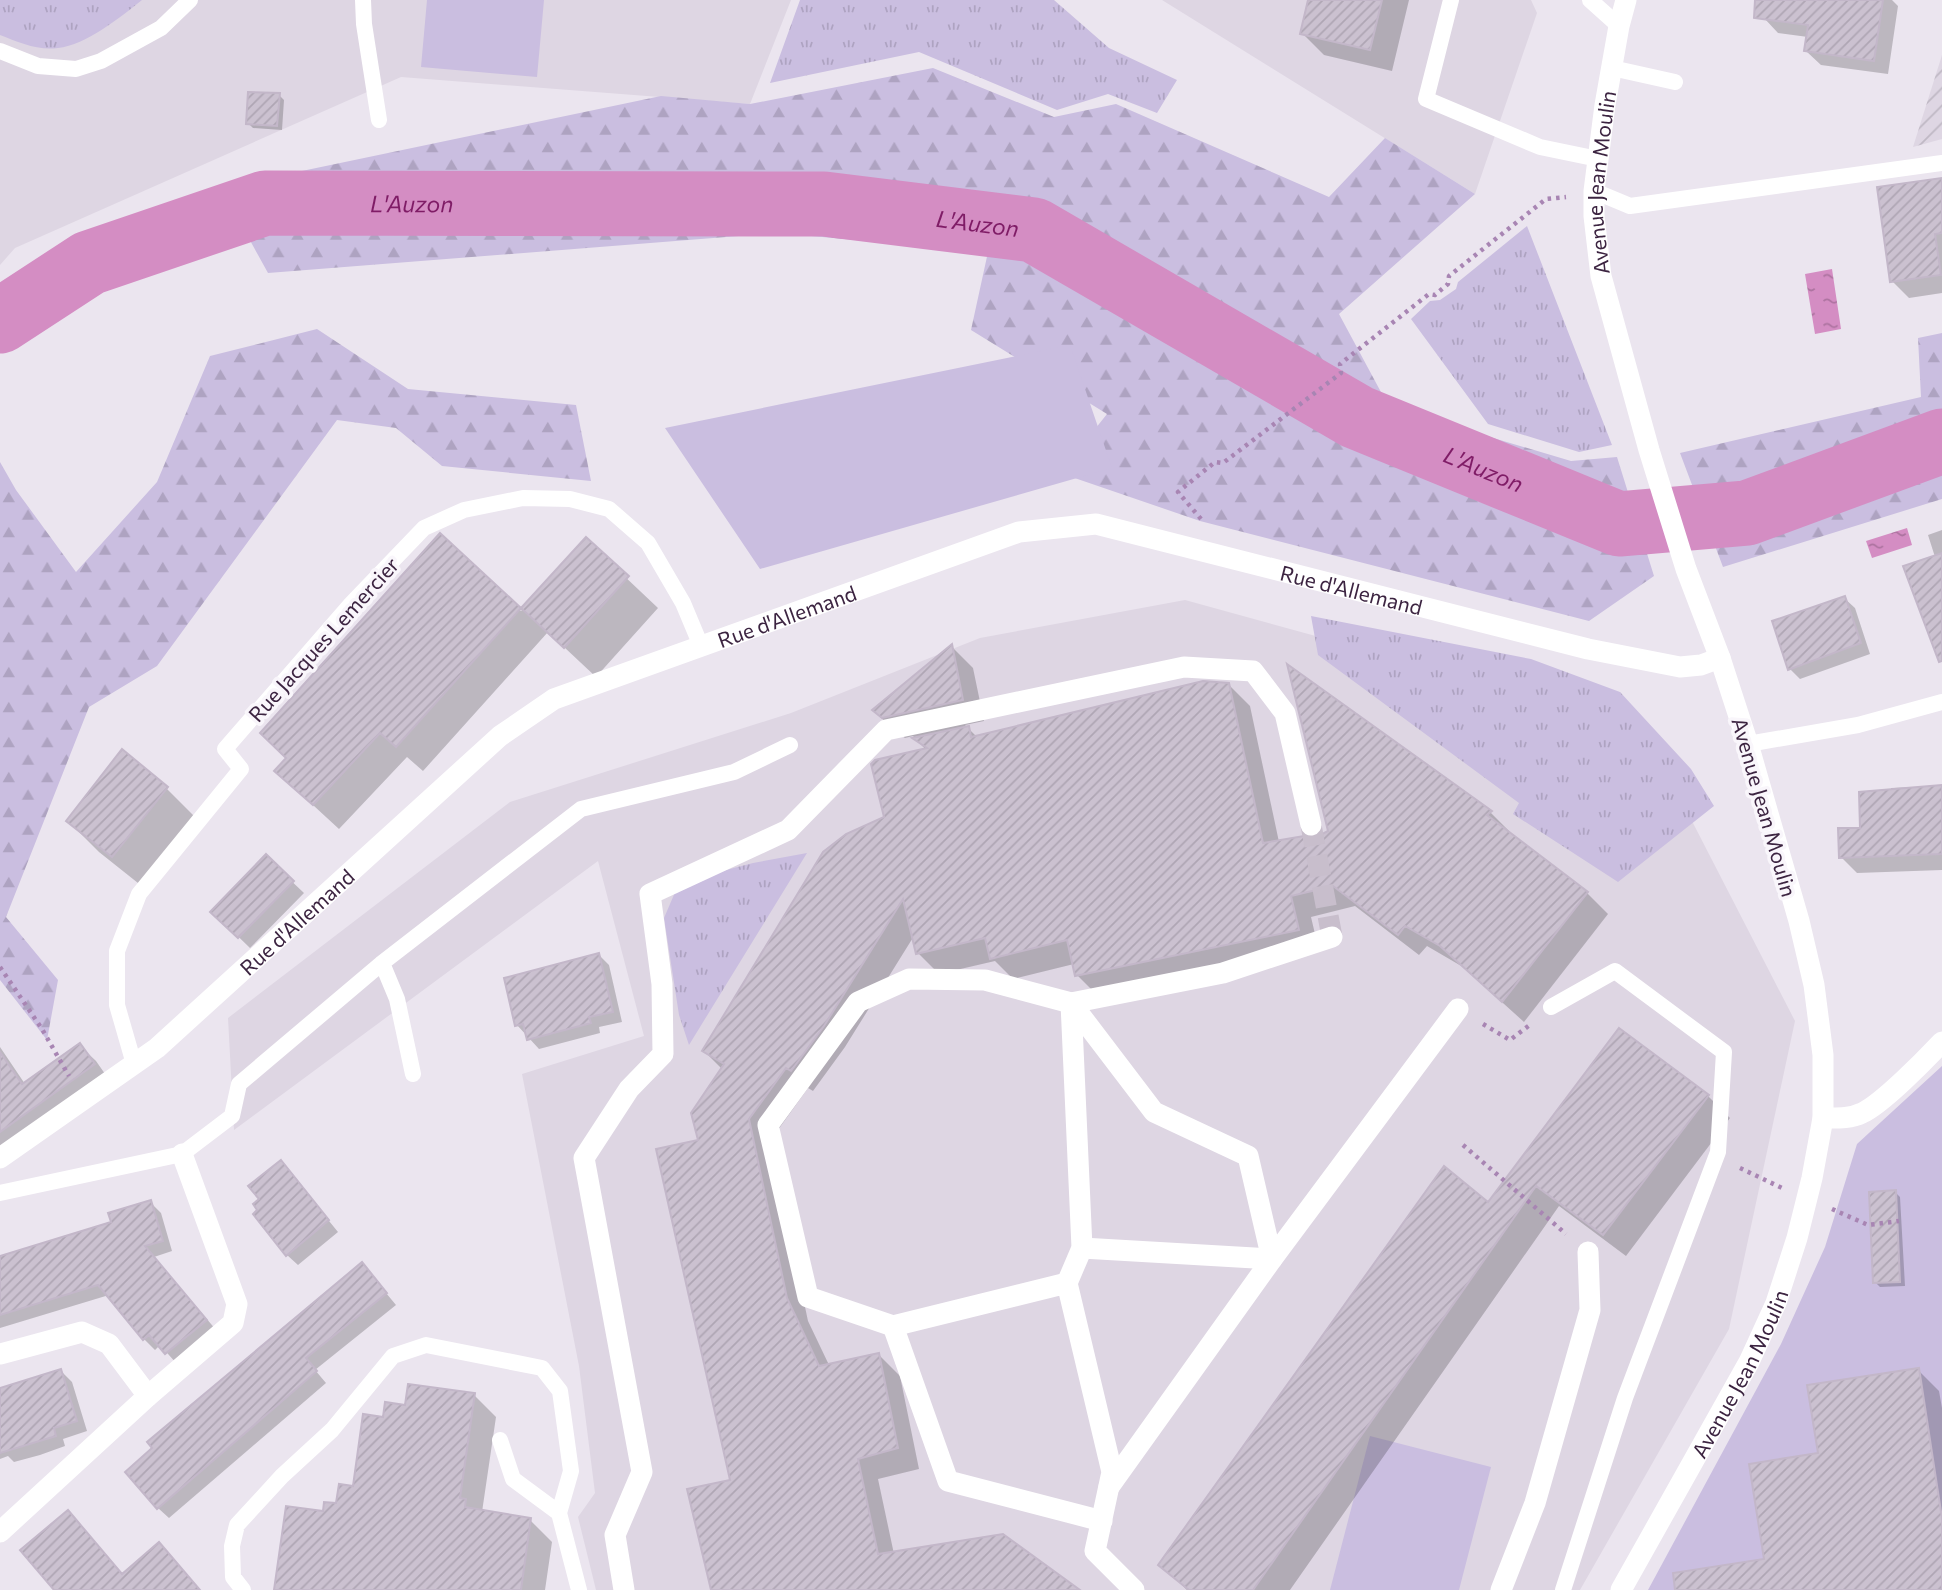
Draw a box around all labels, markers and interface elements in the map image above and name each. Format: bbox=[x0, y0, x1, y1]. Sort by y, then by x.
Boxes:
street label: Avenue Jean Moulin bbox=[1581, 88, 1620, 276]
water label: L'Auzon bbox=[370, 189, 454, 217]
water label: L'Auzon bbox=[935, 204, 1021, 242]
water label: L'Auzon bbox=[1440, 440, 1528, 498]
street label: Rue Jacques Lemercier bbox=[243, 552, 403, 726]
street label: Rue d'Allemand bbox=[1278, 559, 1425, 619]
street label: Rue d'Allemand bbox=[714, 579, 859, 652]
street label: Avenue Jean Moulin bbox=[1727, 714, 1803, 900]
street label: Rue d'Allemand bbox=[234, 863, 359, 980]
street label: Avenue Jean Moulin bbox=[1686, 1286, 1792, 1462]

